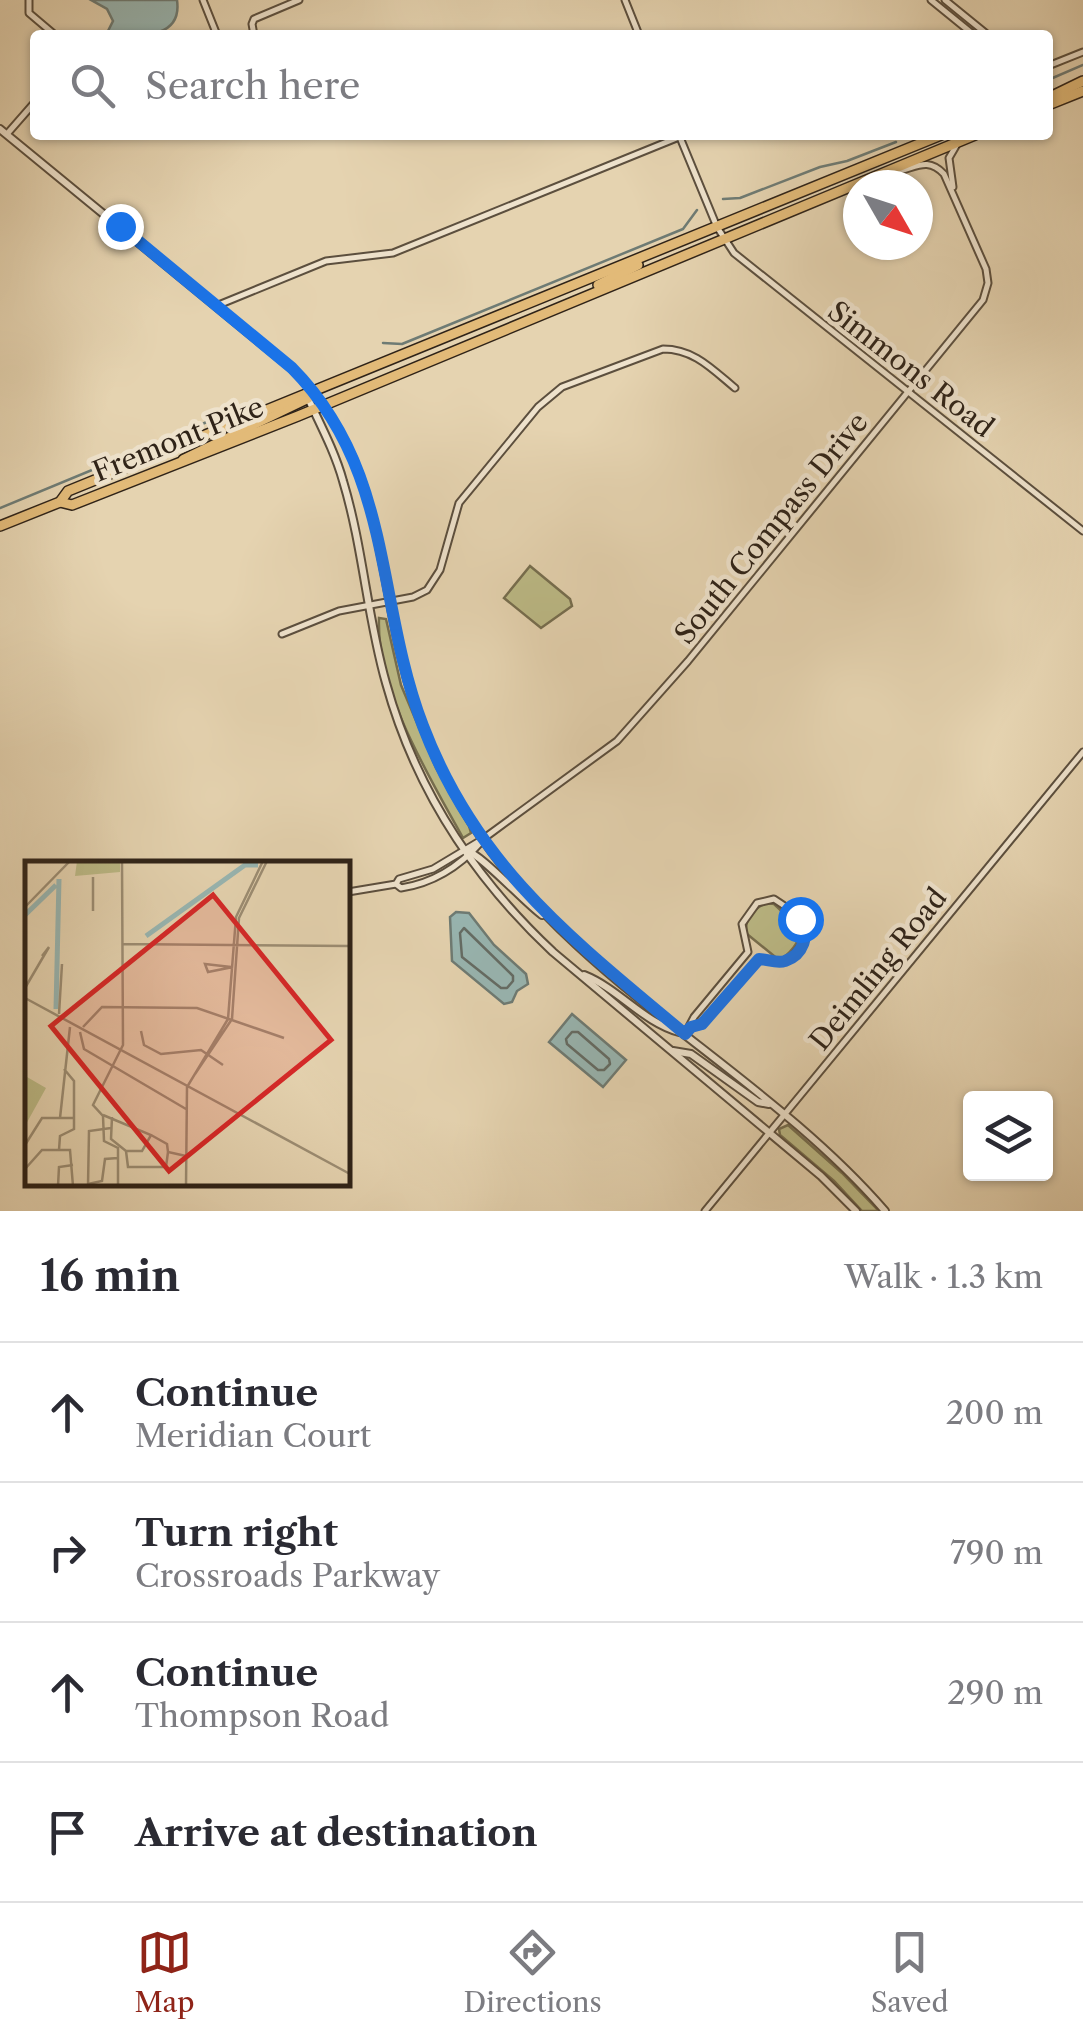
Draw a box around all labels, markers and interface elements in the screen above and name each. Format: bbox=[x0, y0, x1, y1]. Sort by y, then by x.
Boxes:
search box bbox=[30, 30, 1053, 140]
icon: search bbox=[65, 58, 120, 113]
text: Search here bbox=[145, 62, 360, 109]
north arrow bbox=[843, 170, 933, 260]
route end bbox=[98, 204, 144, 250]
street label: Simmons Road bbox=[821, 294, 1001, 444]
street label: Fremont Pike bbox=[88, 389, 268, 489]
street label: South Compass Drive bbox=[667, 406, 875, 650]
inset map bbox=[25, 861, 350, 1186]
street label: Deimling Road bbox=[802, 881, 954, 1057]
route start bbox=[778, 897, 824, 943]
map controls bbox=[963, 1091, 1053, 1181]
button: layers bbox=[963, 1091, 1053, 1181]
text: 16 min bbox=[40, 1250, 180, 1302]
text: Walk · 1.3 km bbox=[844, 1257, 1043, 1296]
text: Continue bbox=[135, 1369, 318, 1416]
icon: ahead bbox=[40, 1385, 95, 1440]
text: 200 m bbox=[946, 1393, 1043, 1432]
text: Meridian Court bbox=[135, 1416, 371, 1455]
text: Turn right bbox=[135, 1509, 338, 1556]
icon: right bbox=[40, 1525, 95, 1580]
text: 790 m bbox=[950, 1533, 1043, 1572]
text: Crossroads Parkway bbox=[135, 1556, 440, 1595]
text: Continue bbox=[135, 1649, 318, 1696]
icon: ahead bbox=[40, 1665, 95, 1720]
text: 290 m bbox=[947, 1673, 1043, 1712]
text: Thompson Road bbox=[135, 1696, 389, 1735]
icon: arrive bbox=[40, 1805, 95, 1860]
text: Arrive at destination bbox=[135, 1809, 538, 1856]
tab: Map bbox=[134, 1925, 195, 2019]
tab: Directions bbox=[463, 1925, 602, 2019]
tab: Saved bbox=[871, 1925, 949, 2019]

